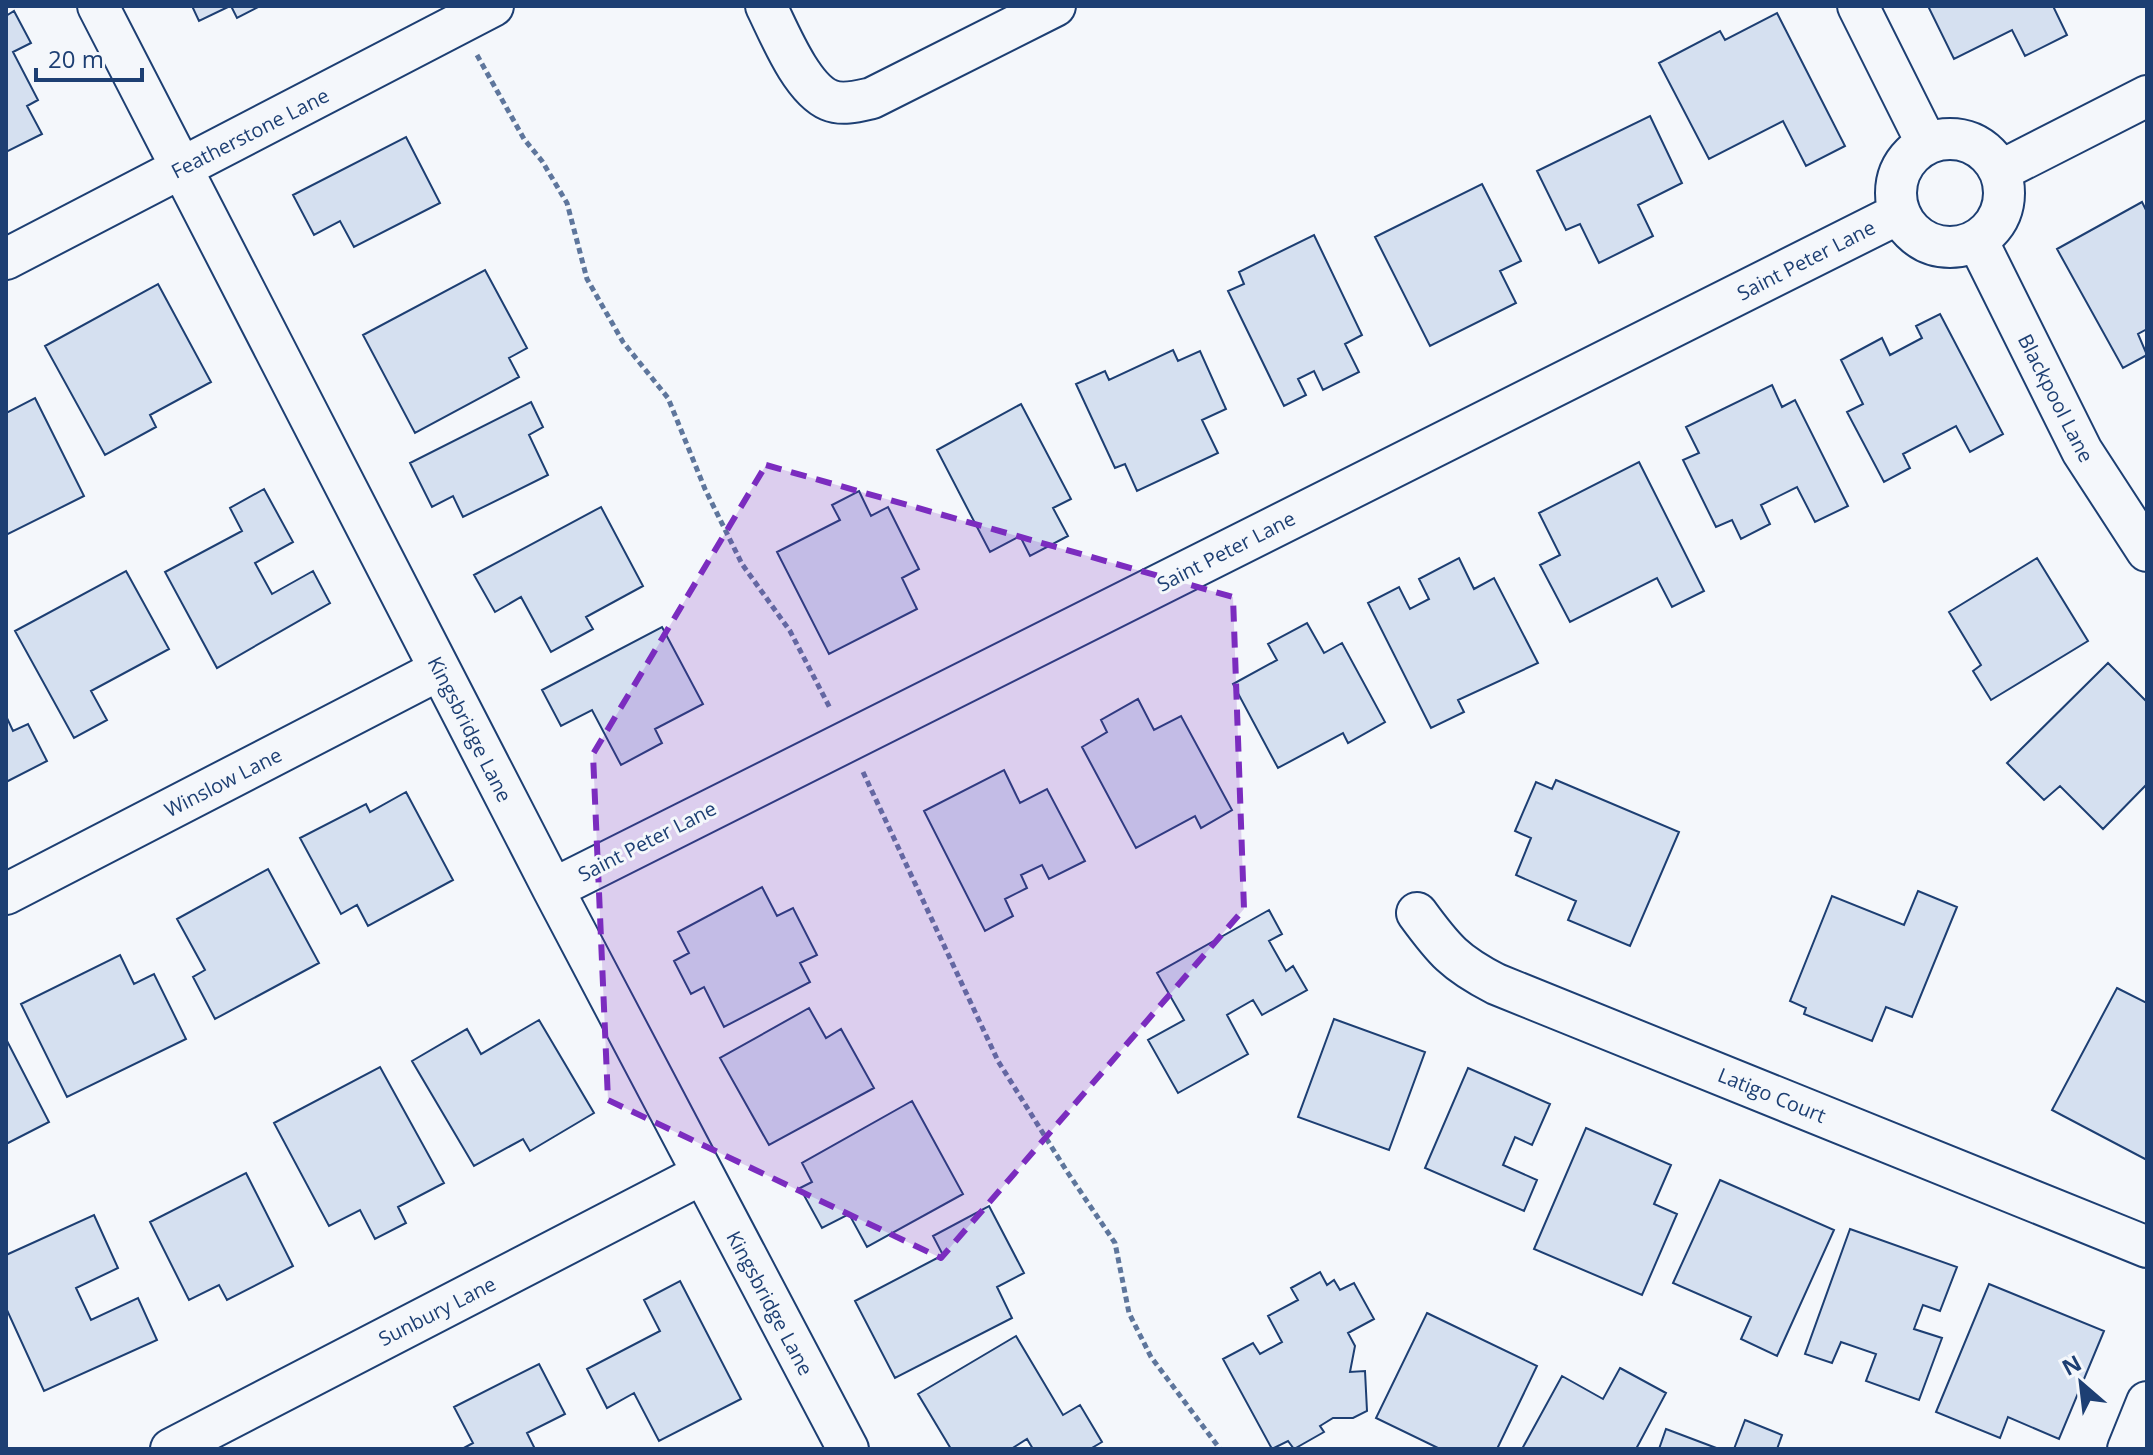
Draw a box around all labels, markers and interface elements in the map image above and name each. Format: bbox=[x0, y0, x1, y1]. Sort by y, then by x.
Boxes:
scale bar bbox=[36, 32, 142, 82]
text: 20 m bbox=[48, 42, 104, 75]
street label: Featherstone Lane bbox=[166, 81, 334, 185]
street label: Saint Peter Lane bbox=[1732, 214, 1880, 306]
street label: Blackpool Lane bbox=[2012, 329, 2100, 467]
street label: Saint Peter Lane bbox=[1152, 505, 1300, 597]
street label: Kingsbridge Lane bbox=[422, 652, 518, 806]
street label: Winslow Lane bbox=[160, 741, 286, 823]
street label: Saint Peter Lane bbox=[573, 795, 721, 887]
street label: Latigo Court bbox=[1714, 1061, 1830, 1129]
street label: Kingsbridge Lane bbox=[721, 1226, 819, 1380]
street label: Sunbury Lane bbox=[374, 1270, 500, 1352]
north arrow bbox=[2041, 1343, 2121, 1423]
text: N bbox=[2056, 1347, 2086, 1382]

